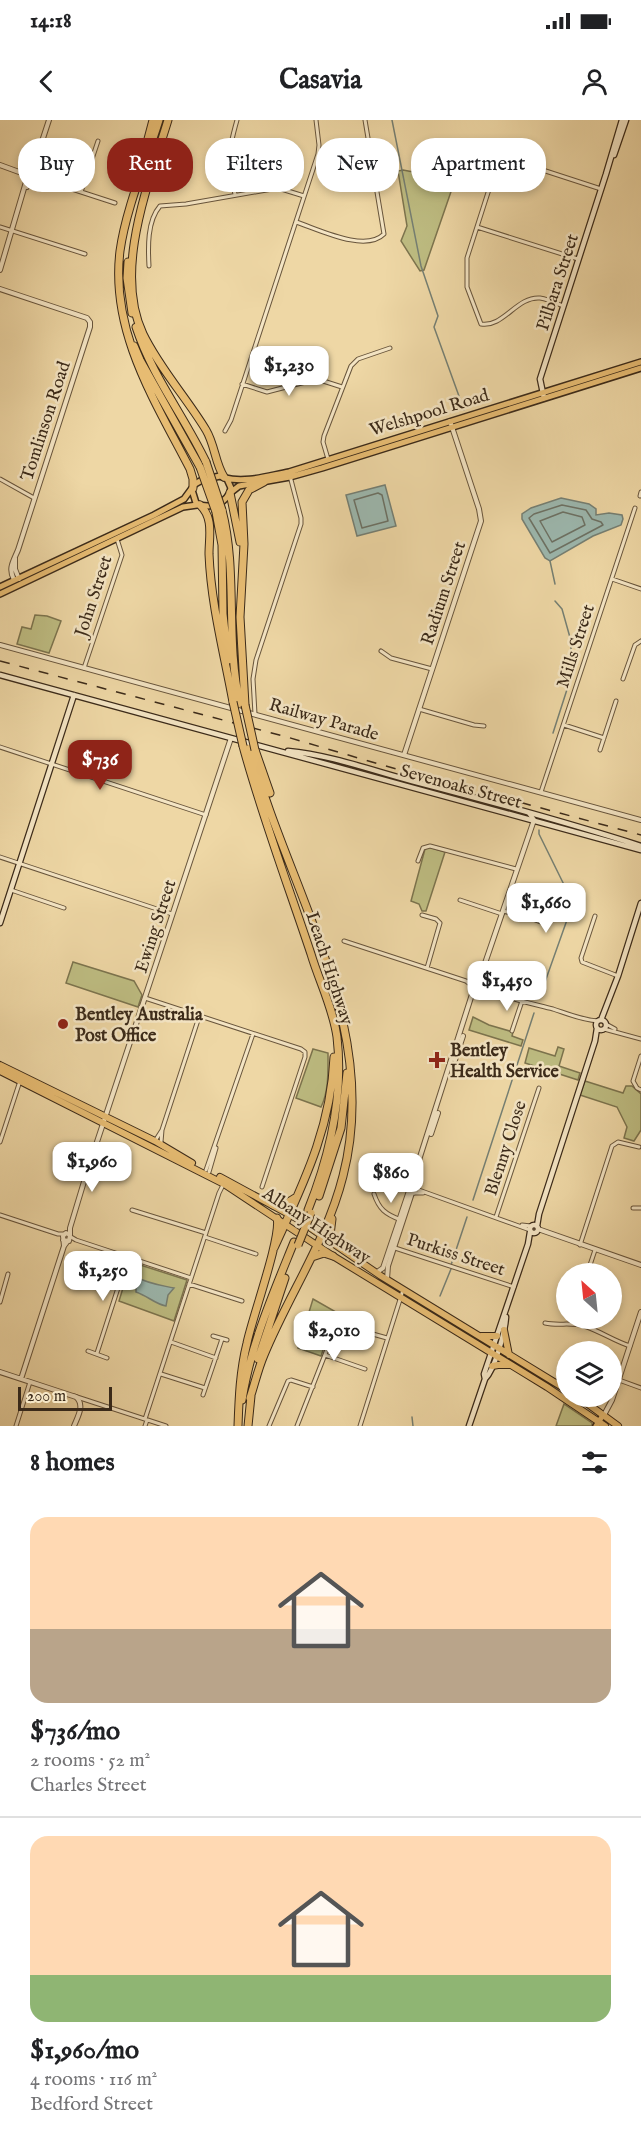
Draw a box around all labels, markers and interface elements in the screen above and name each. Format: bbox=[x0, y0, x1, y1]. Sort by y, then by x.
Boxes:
text: 14:18 bbox=[30, 7, 72, 35]
text: Casavia bbox=[279, 64, 362, 98]
icon: back bbox=[30, 65, 63, 98]
icon: person bbox=[578, 65, 611, 98]
chip: Buy bbox=[18, 138, 95, 192]
chip: Rent bbox=[107, 138, 193, 192]
chip: Filters bbox=[205, 138, 304, 192]
chip: New bbox=[316, 138, 399, 192]
chip: Apartment bbox=[411, 138, 546, 192]
street label: Pilbara Street bbox=[532, 231, 585, 334]
pin: $1,230 bbox=[240, 346, 338, 397]
text: $1,230 bbox=[264, 353, 314, 378]
street label: Tomlinson Road bbox=[16, 358, 77, 484]
street label: Welshpool Road bbox=[367, 384, 492, 443]
street label: Radium Street bbox=[417, 539, 472, 648]
street label: John Street bbox=[70, 553, 118, 642]
street label: Mills Street bbox=[552, 602, 601, 691]
street label: Railway Parade bbox=[266, 694, 381, 747]
pin: $736 bbox=[64, 740, 136, 791]
text: $736 bbox=[82, 747, 118, 772]
street label: Sevenoaks Street bbox=[397, 760, 524, 815]
street label: Ewing Street bbox=[131, 877, 182, 976]
pin: $1,660 bbox=[497, 883, 595, 934]
text: $1,660 bbox=[521, 890, 571, 915]
street label: Leach Highway bbox=[299, 909, 358, 1028]
pin: $1,450 bbox=[458, 961, 556, 1012]
text: $1,450 bbox=[481, 968, 533, 993]
place label: Bentley Australia Post Office bbox=[75, 1004, 204, 1048]
marker: Bentley Australia Post Office bbox=[56, 1017, 70, 1031]
place label: Bentley Health Service bbox=[450, 1040, 559, 1084]
marker: Bentley Health Service bbox=[428, 1051, 446, 1069]
street label: Blenny Close bbox=[480, 1098, 533, 1199]
pin: $1,960 bbox=[43, 1142, 141, 1193]
text: $1,960 bbox=[67, 1149, 117, 1174]
pin: $860 bbox=[355, 1153, 427, 1204]
text: $860 bbox=[372, 1160, 410, 1185]
street label: Albany Highway bbox=[257, 1182, 375, 1270]
street label: Purkiss Street bbox=[403, 1229, 508, 1282]
pin: $1,250 bbox=[54, 1251, 152, 1302]
text: $1,250 bbox=[78, 1258, 128, 1283]
north arrow bbox=[556, 1263, 622, 1329]
map controls bbox=[556, 1263, 622, 1407]
pin: $2,010 bbox=[285, 1311, 383, 1362]
text: $2,010 bbox=[308, 1318, 360, 1343]
button: layers bbox=[556, 1341, 622, 1407]
scale bar bbox=[18, 1384, 112, 1412]
text: 200 m bbox=[27, 1387, 66, 1407]
text: 8 homes bbox=[30, 1446, 115, 1479]
icon: filters bbox=[578, 1446, 611, 1479]
icon: home bbox=[267, 1556, 375, 1664]
text: $736/mo bbox=[30, 1715, 120, 1748]
text: 2 rooms · 52 m² bbox=[30, 1748, 150, 1773]
text: Charles Street bbox=[30, 1773, 147, 1798]
icon: home bbox=[267, 1875, 375, 1983]
text: $1,960/mo bbox=[30, 2034, 139, 2067]
text: 4 rooms · 116 m² bbox=[30, 2067, 157, 2092]
text: Bedford Street bbox=[30, 2092, 153, 2117]

